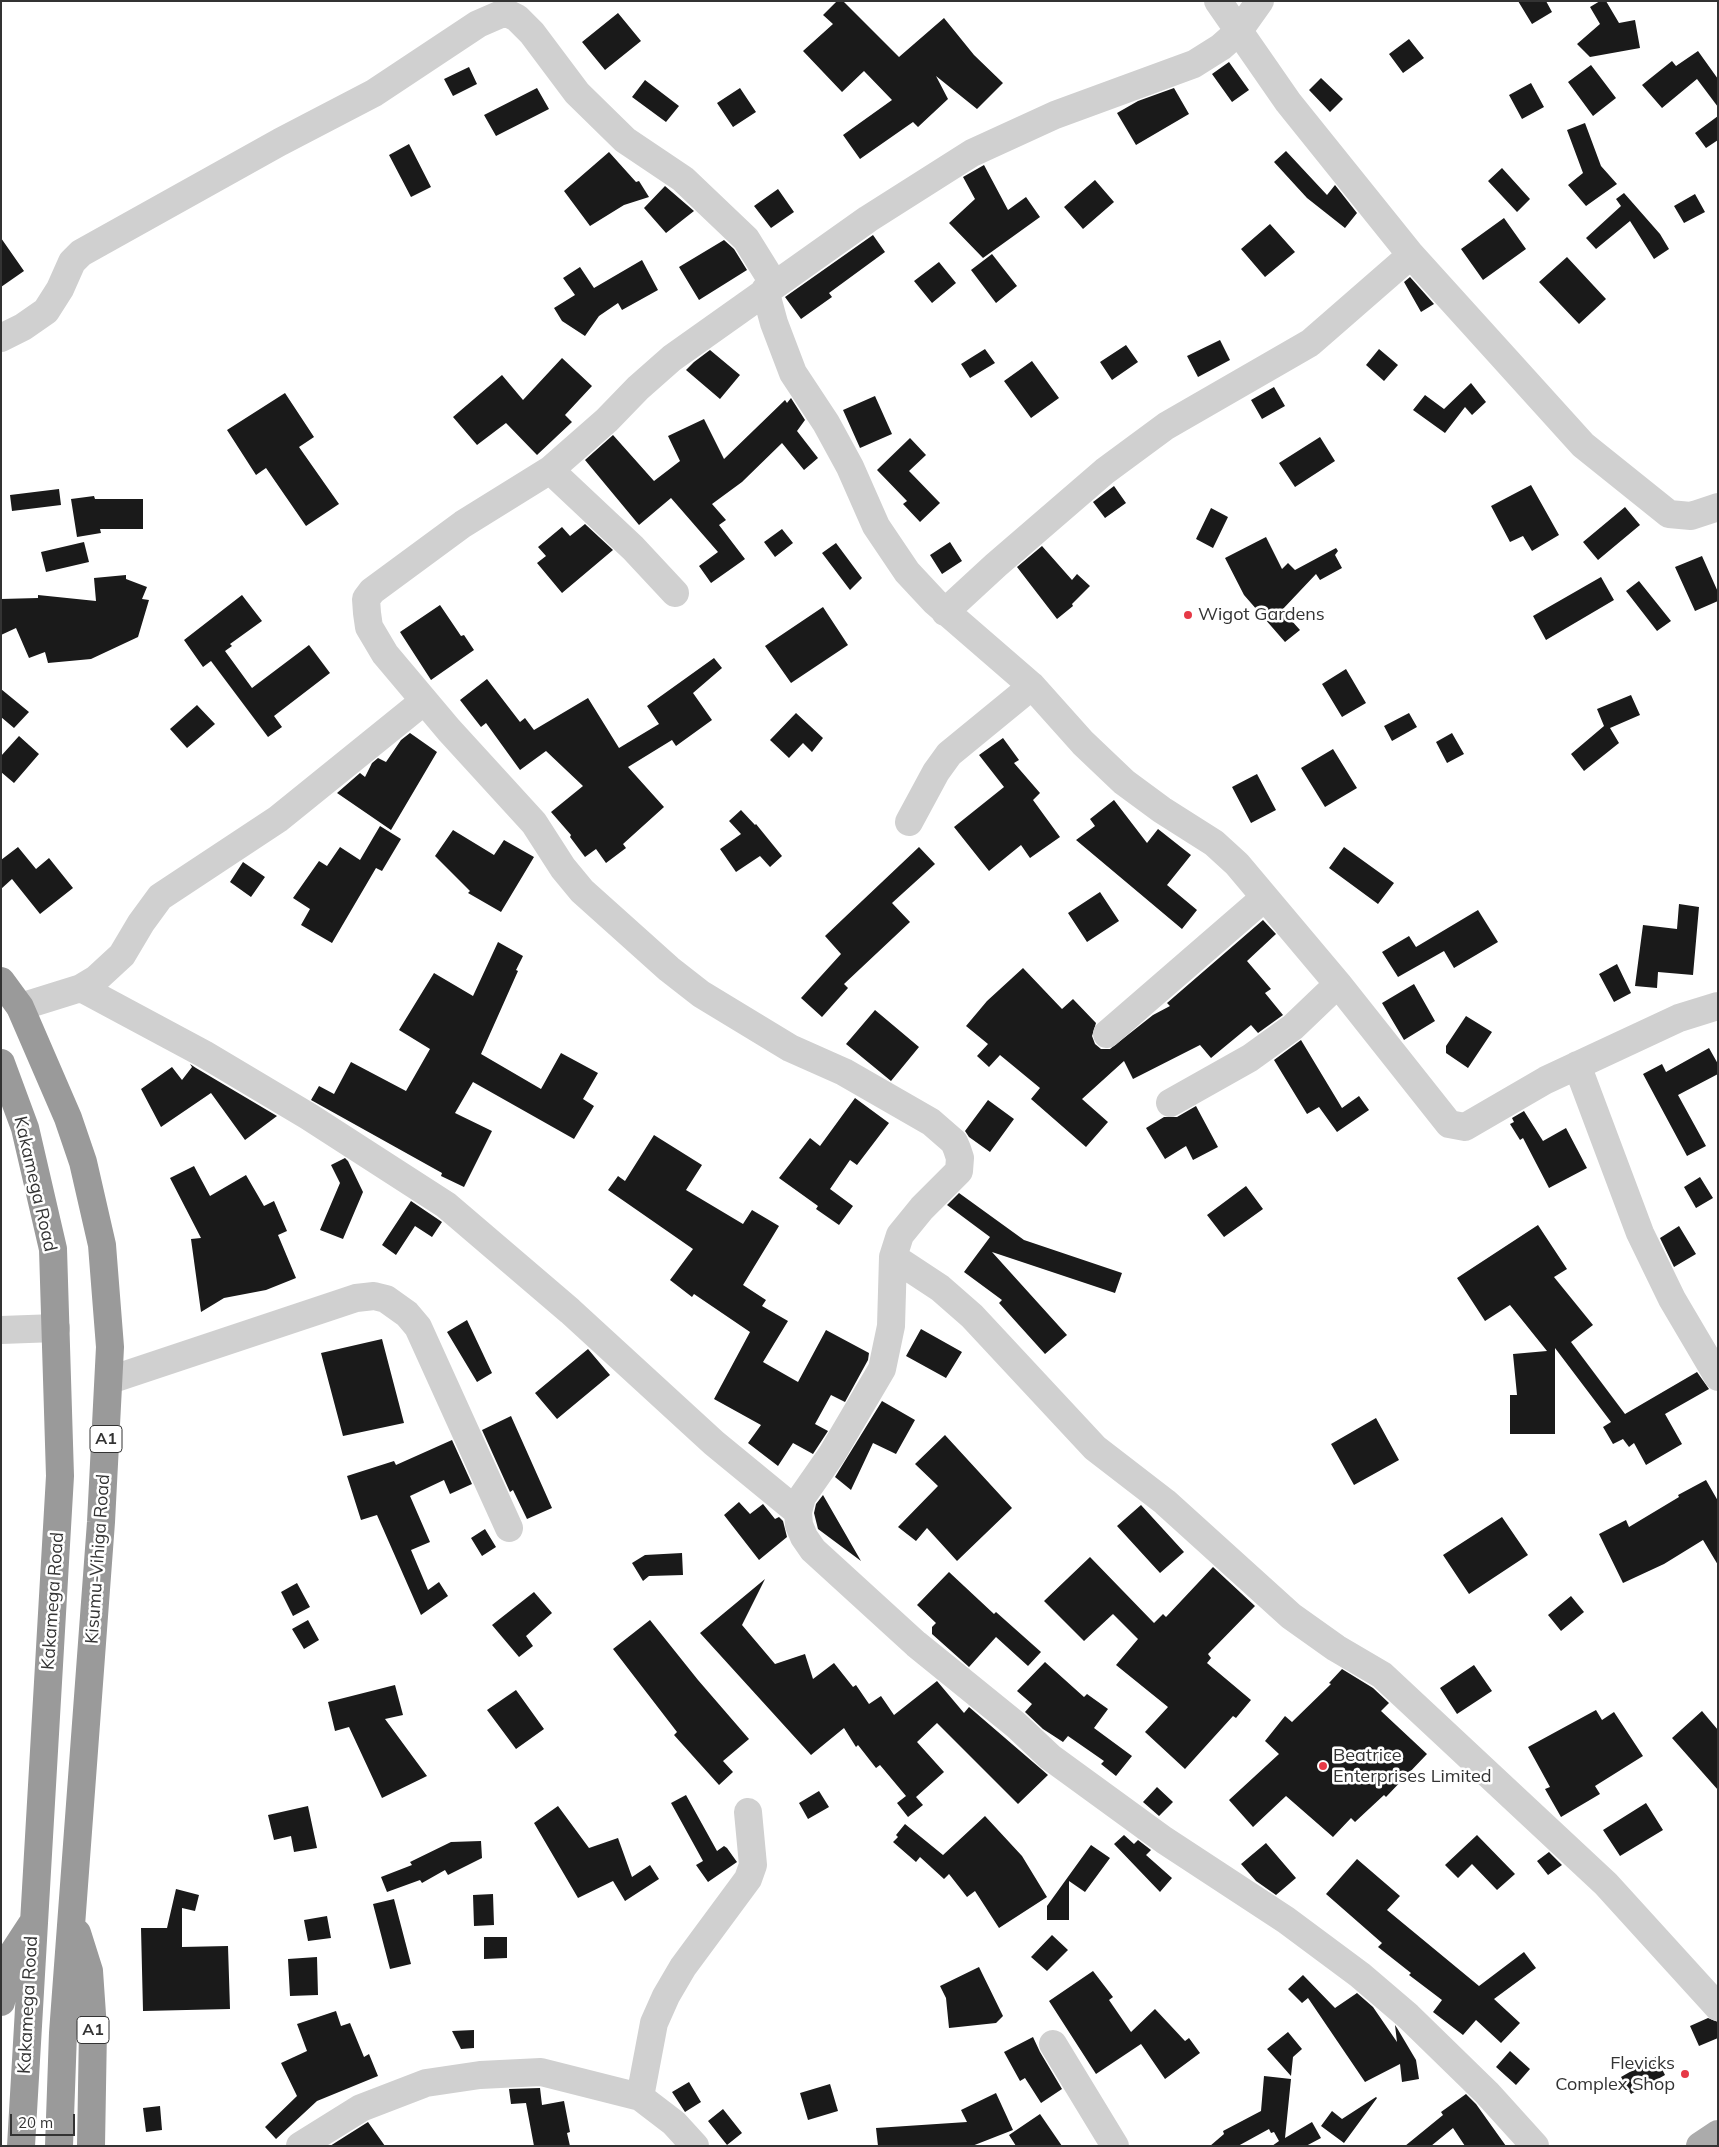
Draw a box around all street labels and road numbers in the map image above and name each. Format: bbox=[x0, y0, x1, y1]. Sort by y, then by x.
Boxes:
street label: Kakamega Road bbox=[9, 1114, 61, 1254]
road number: A1 bbox=[90, 1426, 122, 1452]
street label: Kisumu-Vihiga Road bbox=[81, 1473, 115, 1645]
street label: Kakamega Road bbox=[37, 1531, 69, 1671]
street label: Kakamega Road bbox=[14, 1935, 42, 2075]
road number: A1 bbox=[77, 2016, 109, 2044]

